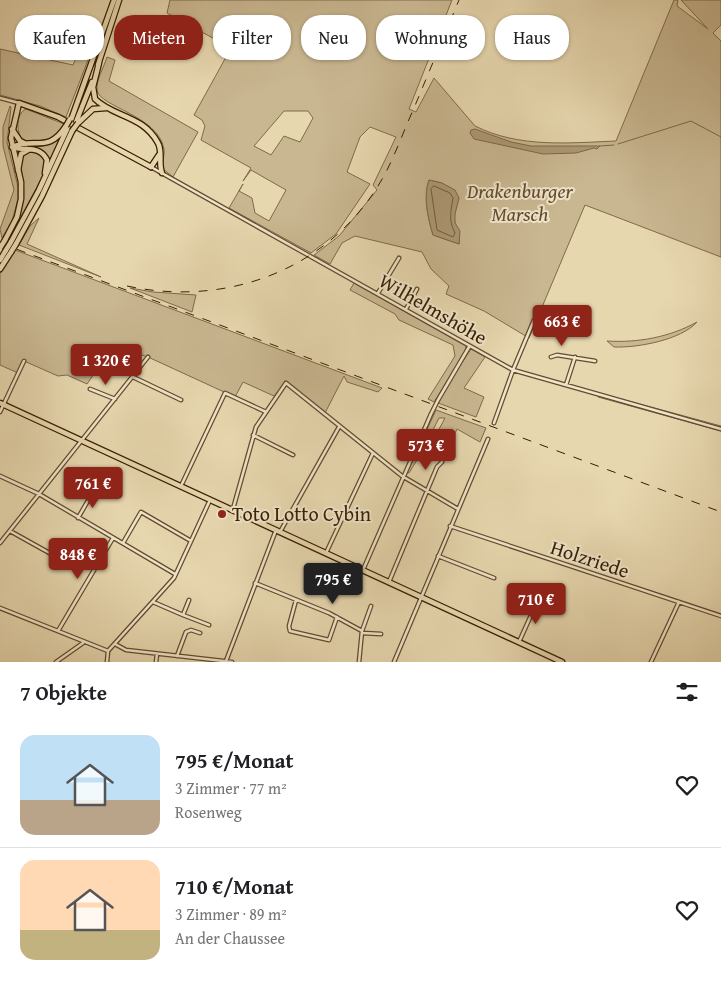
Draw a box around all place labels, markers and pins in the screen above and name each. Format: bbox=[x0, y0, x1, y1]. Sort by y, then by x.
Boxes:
pin: 663 € bbox=[527, 304, 597, 347]
pin: 1 320 € bbox=[60, 344, 152, 386]
pin: 573 € bbox=[391, 428, 461, 471]
pin: 761 € bbox=[58, 466, 128, 509]
place label: Toto Lotto Cybin bbox=[232, 499, 371, 528]
marker: Toto Lotto Cybin bbox=[216, 508, 228, 520]
pin: 848 € bbox=[43, 538, 113, 580]
pin: 795 € bbox=[298, 562, 368, 605]
pin: 710 € bbox=[501, 582, 571, 625]

